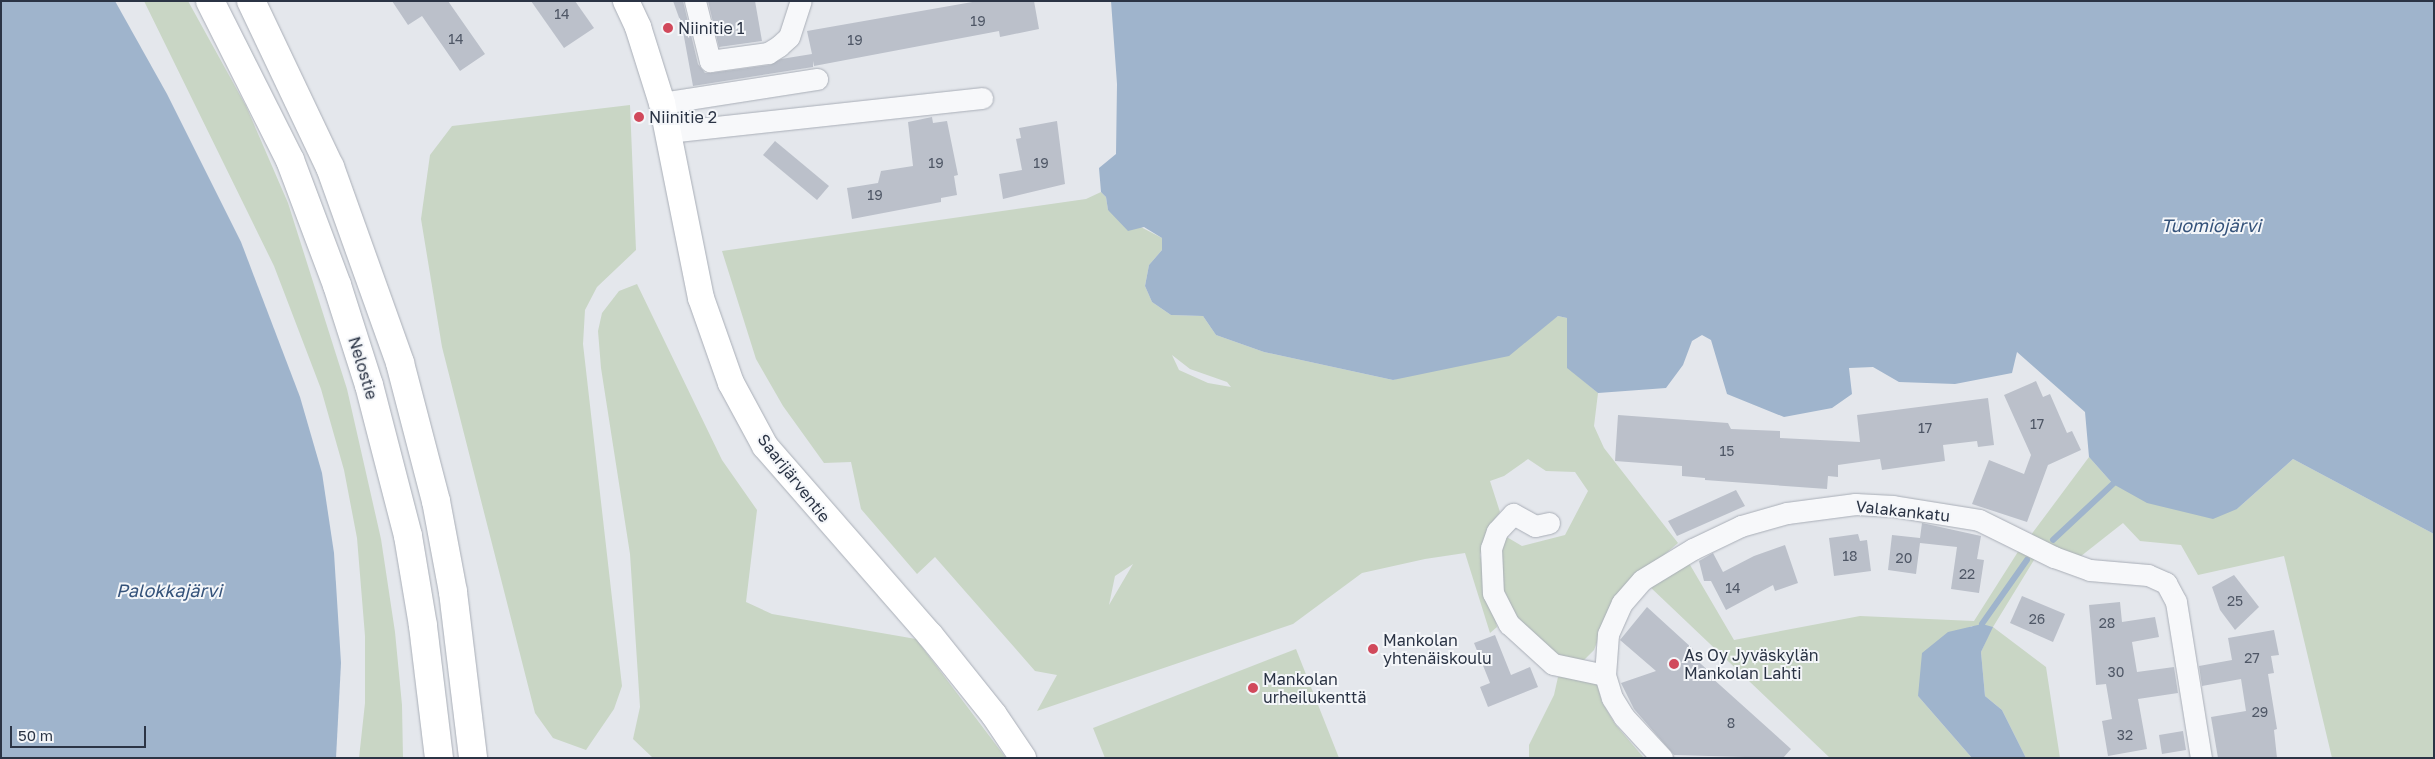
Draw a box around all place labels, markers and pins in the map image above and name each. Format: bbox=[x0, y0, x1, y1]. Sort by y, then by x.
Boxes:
place label: Niinitie 1 bbox=[678, 18, 745, 38]
marker: Niinitie 1 bbox=[662, 22, 674, 34]
place label: Niinitie 2 bbox=[649, 107, 717, 127]
marker: Niinitie 2 bbox=[633, 111, 645, 123]
place label: Mankolan yhtenäiskoulu bbox=[1383, 630, 1492, 668]
marker: Mankolan yhtenäiskoulu bbox=[1367, 643, 1379, 655]
place label: As Oy Jyväskylän Mankolan Lahti bbox=[1684, 645, 1819, 683]
marker: As Oy Jyväskylän Mankolan Lahti bbox=[1668, 658, 1680, 670]
place label: Mankolan urheilukenttä bbox=[1263, 669, 1366, 707]
marker: Mankolan urheilukenttä bbox=[1247, 682, 1259, 694]

